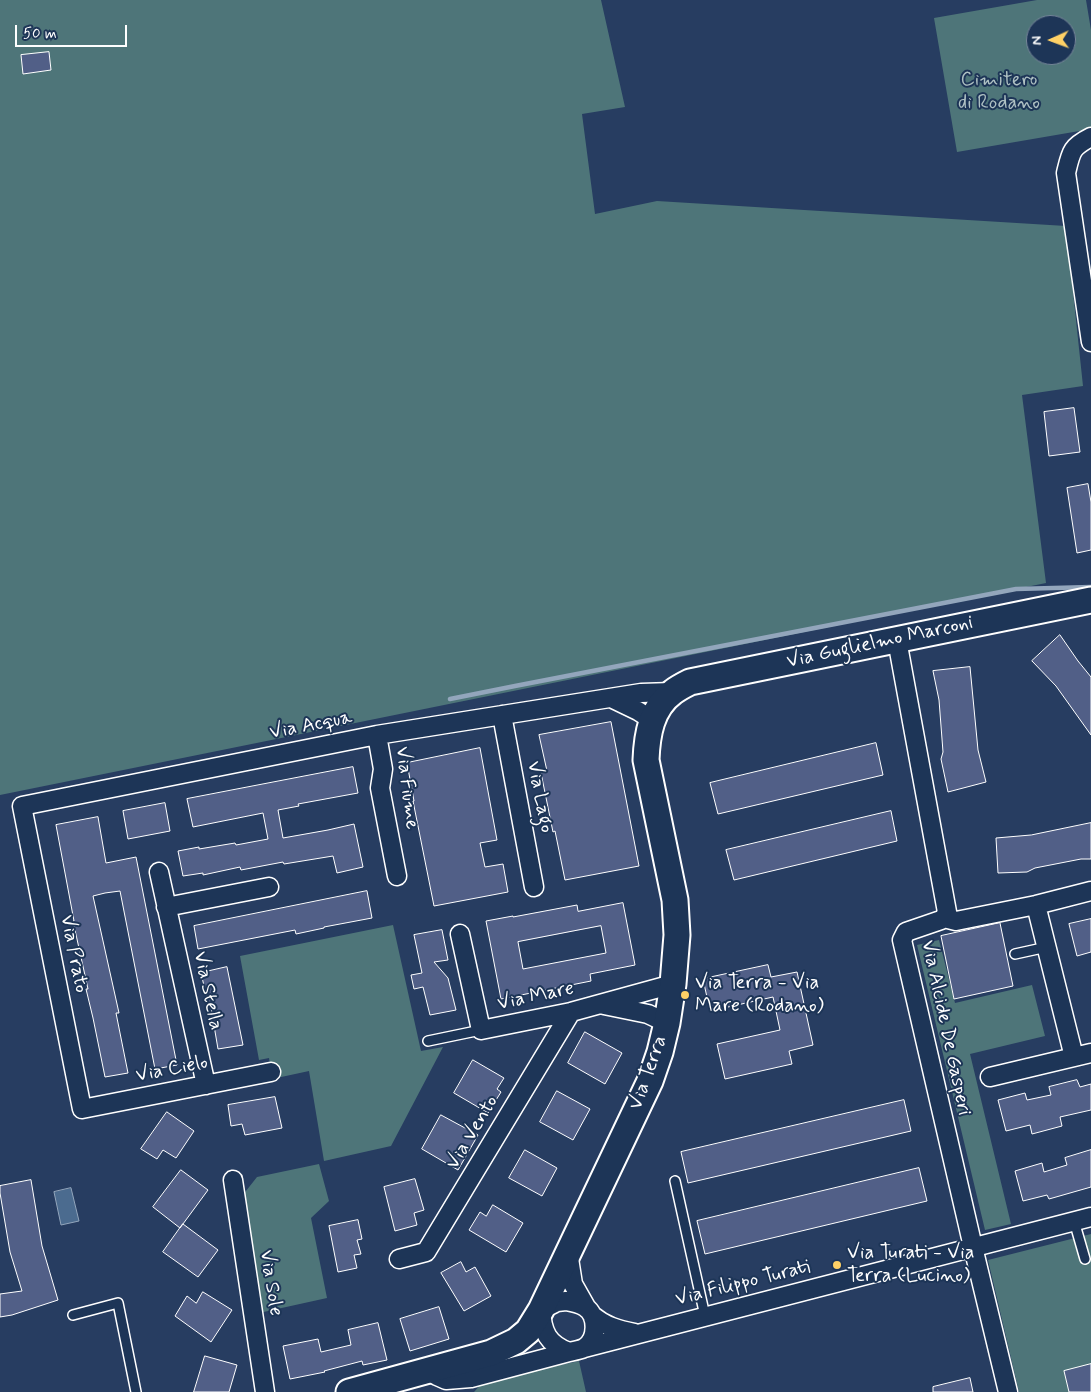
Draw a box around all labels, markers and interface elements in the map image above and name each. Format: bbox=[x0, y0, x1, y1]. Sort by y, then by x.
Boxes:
scale bar bbox=[18, 15, 130, 47]
north arrow bbox=[1026, 15, 1076, 65]
text: 50 m bbox=[23, 24, 57, 44]
text: N bbox=[1028, 36, 1046, 45]
park label: Cimitero di Rodano bbox=[958, 69, 1040, 116]
street label: Via Guglielmo Marconi bbox=[785, 611, 975, 675]
street label: Via Acqua bbox=[268, 706, 354, 746]
street label: Via Fiume bbox=[389, 745, 423, 831]
street label: Via Lago bbox=[520, 759, 558, 835]
street label: Via Prato bbox=[54, 913, 92, 995]
street label: Via Alcide De Gasperi bbox=[915, 938, 975, 1118]
street label: Via Stella bbox=[187, 949, 227, 1033]
place label: Via Terra - Via Mare (Rodano) bbox=[695, 972, 824, 1019]
street label: Via Mare bbox=[495, 977, 577, 1017]
marker: Via Terra - Via Mare (Rodano) bbox=[679, 989, 691, 1001]
street label: Via Terra bbox=[625, 1033, 673, 1113]
street label: Via Cielo bbox=[134, 1051, 210, 1089]
street label: Via Vento bbox=[442, 1092, 504, 1174]
place label: Via Turati - Via Terra (Lucino) bbox=[847, 1242, 975, 1289]
street label: Via Sole bbox=[253, 1248, 287, 1318]
street label: Via Filippo Turati bbox=[673, 1256, 813, 1312]
marker: Via Turati - Via Terra (Lucino) bbox=[831, 1259, 843, 1271]

